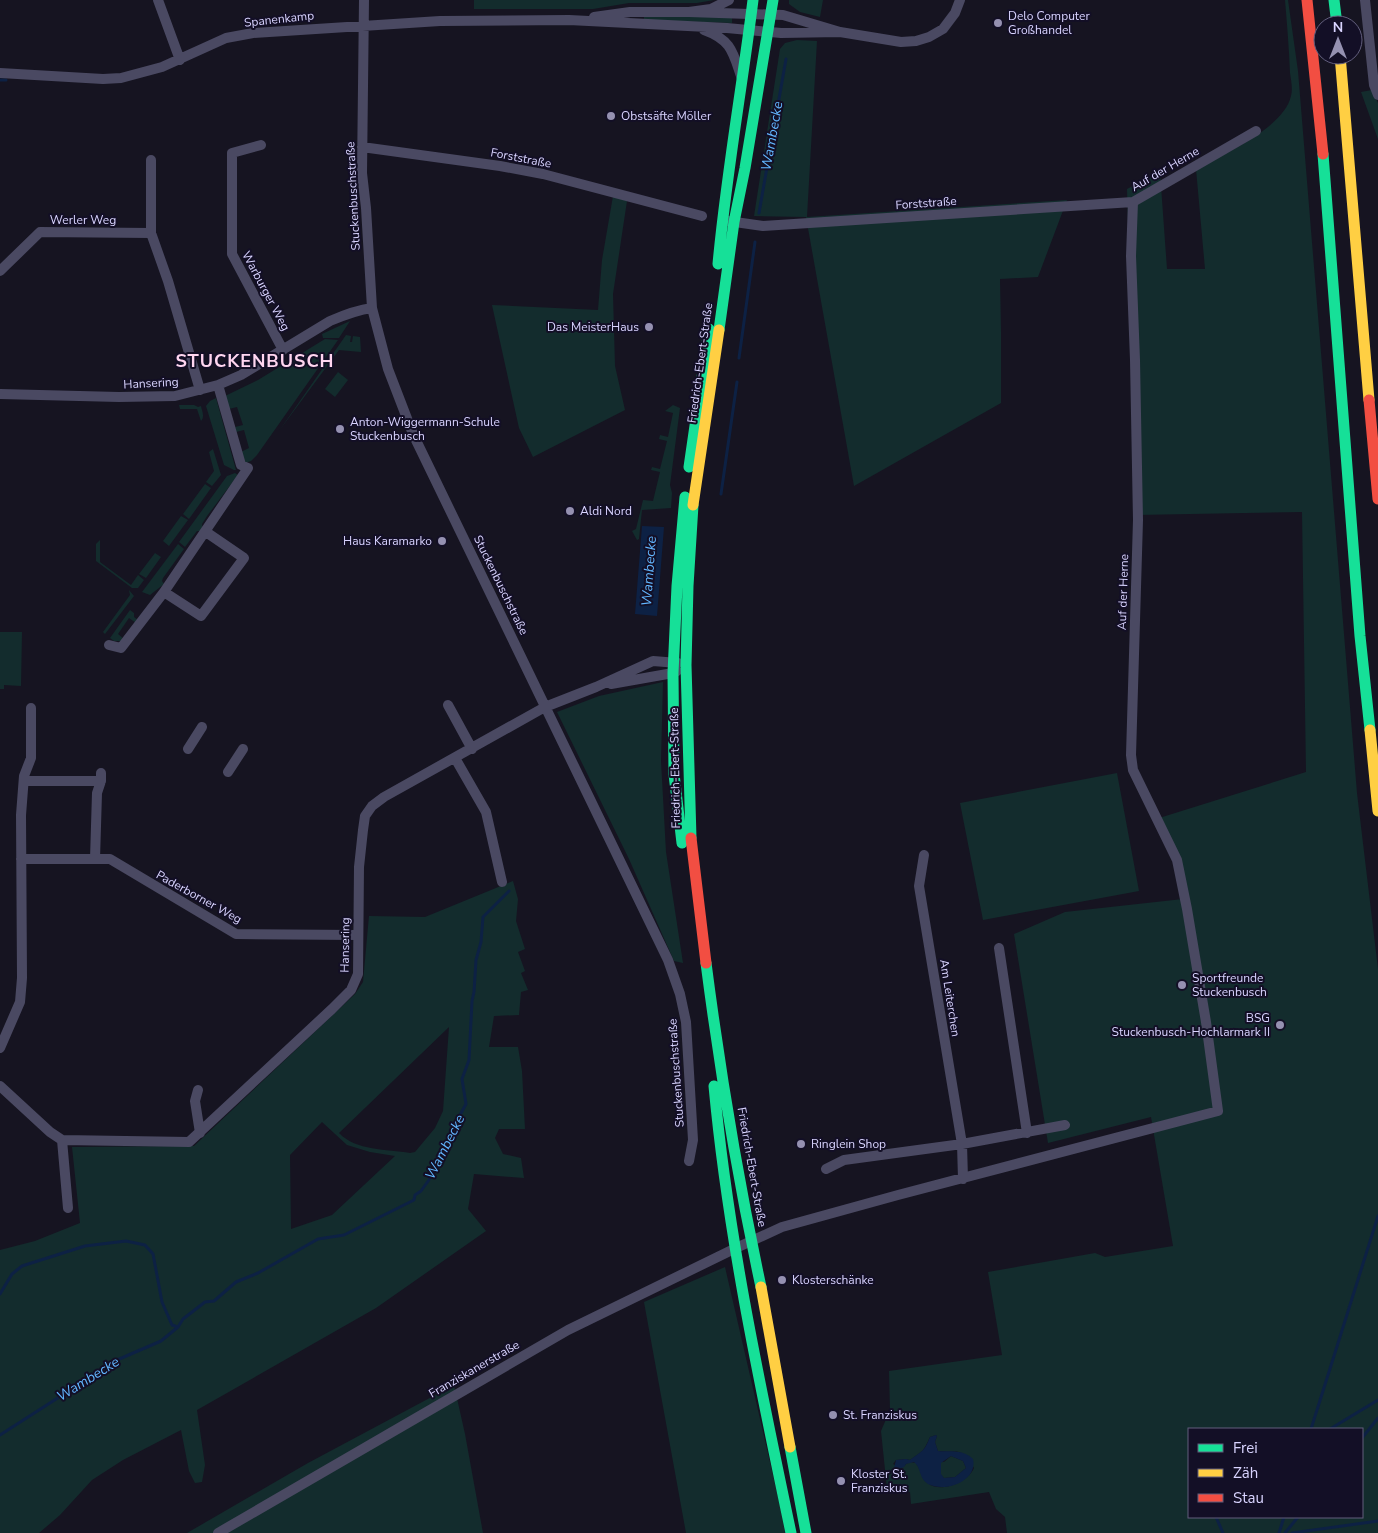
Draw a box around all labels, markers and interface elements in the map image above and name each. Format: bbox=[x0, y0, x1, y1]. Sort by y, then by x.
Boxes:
street label: Spanenkamp bbox=[243, 7, 315, 31]
place label: Delo Computer Großhandel bbox=[1008, 8, 1090, 38]
north arrow bbox=[1313, 15, 1363, 65]
marker: Delo Computer Großhandel bbox=[992, 17, 1004, 29]
text: N bbox=[1333, 18, 1343, 37]
water label: Wambecke bbox=[757, 99, 788, 172]
place label: Obstsäfte Möller bbox=[621, 108, 712, 124]
marker: Obstsäfte Möller bbox=[605, 110, 617, 122]
street label: Stuckenbuschstraße bbox=[342, 141, 364, 251]
street label: Auf der Herne bbox=[1128, 143, 1202, 195]
street label: Forststraße bbox=[489, 144, 553, 172]
street label: Forststraße bbox=[895, 193, 957, 213]
street label: Werler Weg bbox=[50, 212, 116, 228]
street label: Warburger Weg bbox=[238, 248, 294, 334]
street label: Friedrich-Ebert-Straße bbox=[684, 302, 716, 424]
place label: Das MeisterHaus bbox=[547, 319, 639, 335]
marker: Das MeisterHaus bbox=[643, 321, 655, 333]
district label: STUCKENBUSCH bbox=[175, 349, 335, 373]
street label: Hansering bbox=[123, 374, 179, 392]
place label: Anton-Wiggermann-Schule Stuckenbusch bbox=[350, 414, 500, 444]
marker: Anton-Wiggermann-Schule Stuckenbusch bbox=[334, 423, 346, 435]
place label: Aldi Nord bbox=[580, 503, 632, 519]
marker: Aldi Nord bbox=[564, 505, 576, 517]
street label: Stuckenbuschstraße bbox=[470, 532, 532, 638]
place label: Haus Karamarko bbox=[343, 533, 432, 549]
marker: Haus Karamarko bbox=[436, 535, 448, 547]
water label: Wambecke bbox=[637, 535, 661, 607]
street label: Auf der Herne bbox=[1114, 554, 1132, 630]
street label: Friedrich-Ebert-Straße bbox=[666, 707, 684, 829]
street label: Paderborner Weg bbox=[153, 867, 245, 927]
street label: Hansering bbox=[337, 917, 353, 973]
street label: Am Leiterchen bbox=[936, 958, 964, 1038]
place label: Sportfreunde Stuckenbusch bbox=[1192, 970, 1267, 1000]
marker: Sportfreunde Stuckenbusch bbox=[1176, 979, 1188, 991]
place label: BSG Stuckenbusch-Hochlarmark II bbox=[1112, 1010, 1270, 1040]
street label: Stuckenbuschstraße bbox=[664, 1018, 688, 1128]
marker: BSG Stuckenbusch-Hochlarmark II bbox=[1274, 1019, 1286, 1031]
street label: Friedrich-Ebert-Straße bbox=[734, 1106, 770, 1228]
water label: Wambecke bbox=[421, 1111, 470, 1183]
place label: Ringlein Shop bbox=[811, 1136, 886, 1152]
marker: Ringlein Shop bbox=[795, 1138, 807, 1150]
place label: Klosterschänke bbox=[792, 1272, 874, 1288]
marker: Klosterschänke bbox=[776, 1274, 788, 1286]
street label: Franziskanerstraße bbox=[426, 1337, 522, 1401]
water label: Wambecke bbox=[53, 1352, 123, 1406]
place label: St. Franziskus bbox=[843, 1407, 917, 1423]
marker: St. Franziskus bbox=[827, 1409, 839, 1421]
legend bbox=[1188, 1428, 1363, 1518]
text: Frei bbox=[1233, 1438, 1258, 1458]
text: Zäh bbox=[1233, 1463, 1258, 1483]
place label: Kloster St. Franziskus bbox=[851, 1466, 908, 1496]
marker: Kloster St. Franziskus bbox=[835, 1475, 847, 1487]
text: Stau bbox=[1233, 1488, 1264, 1508]

